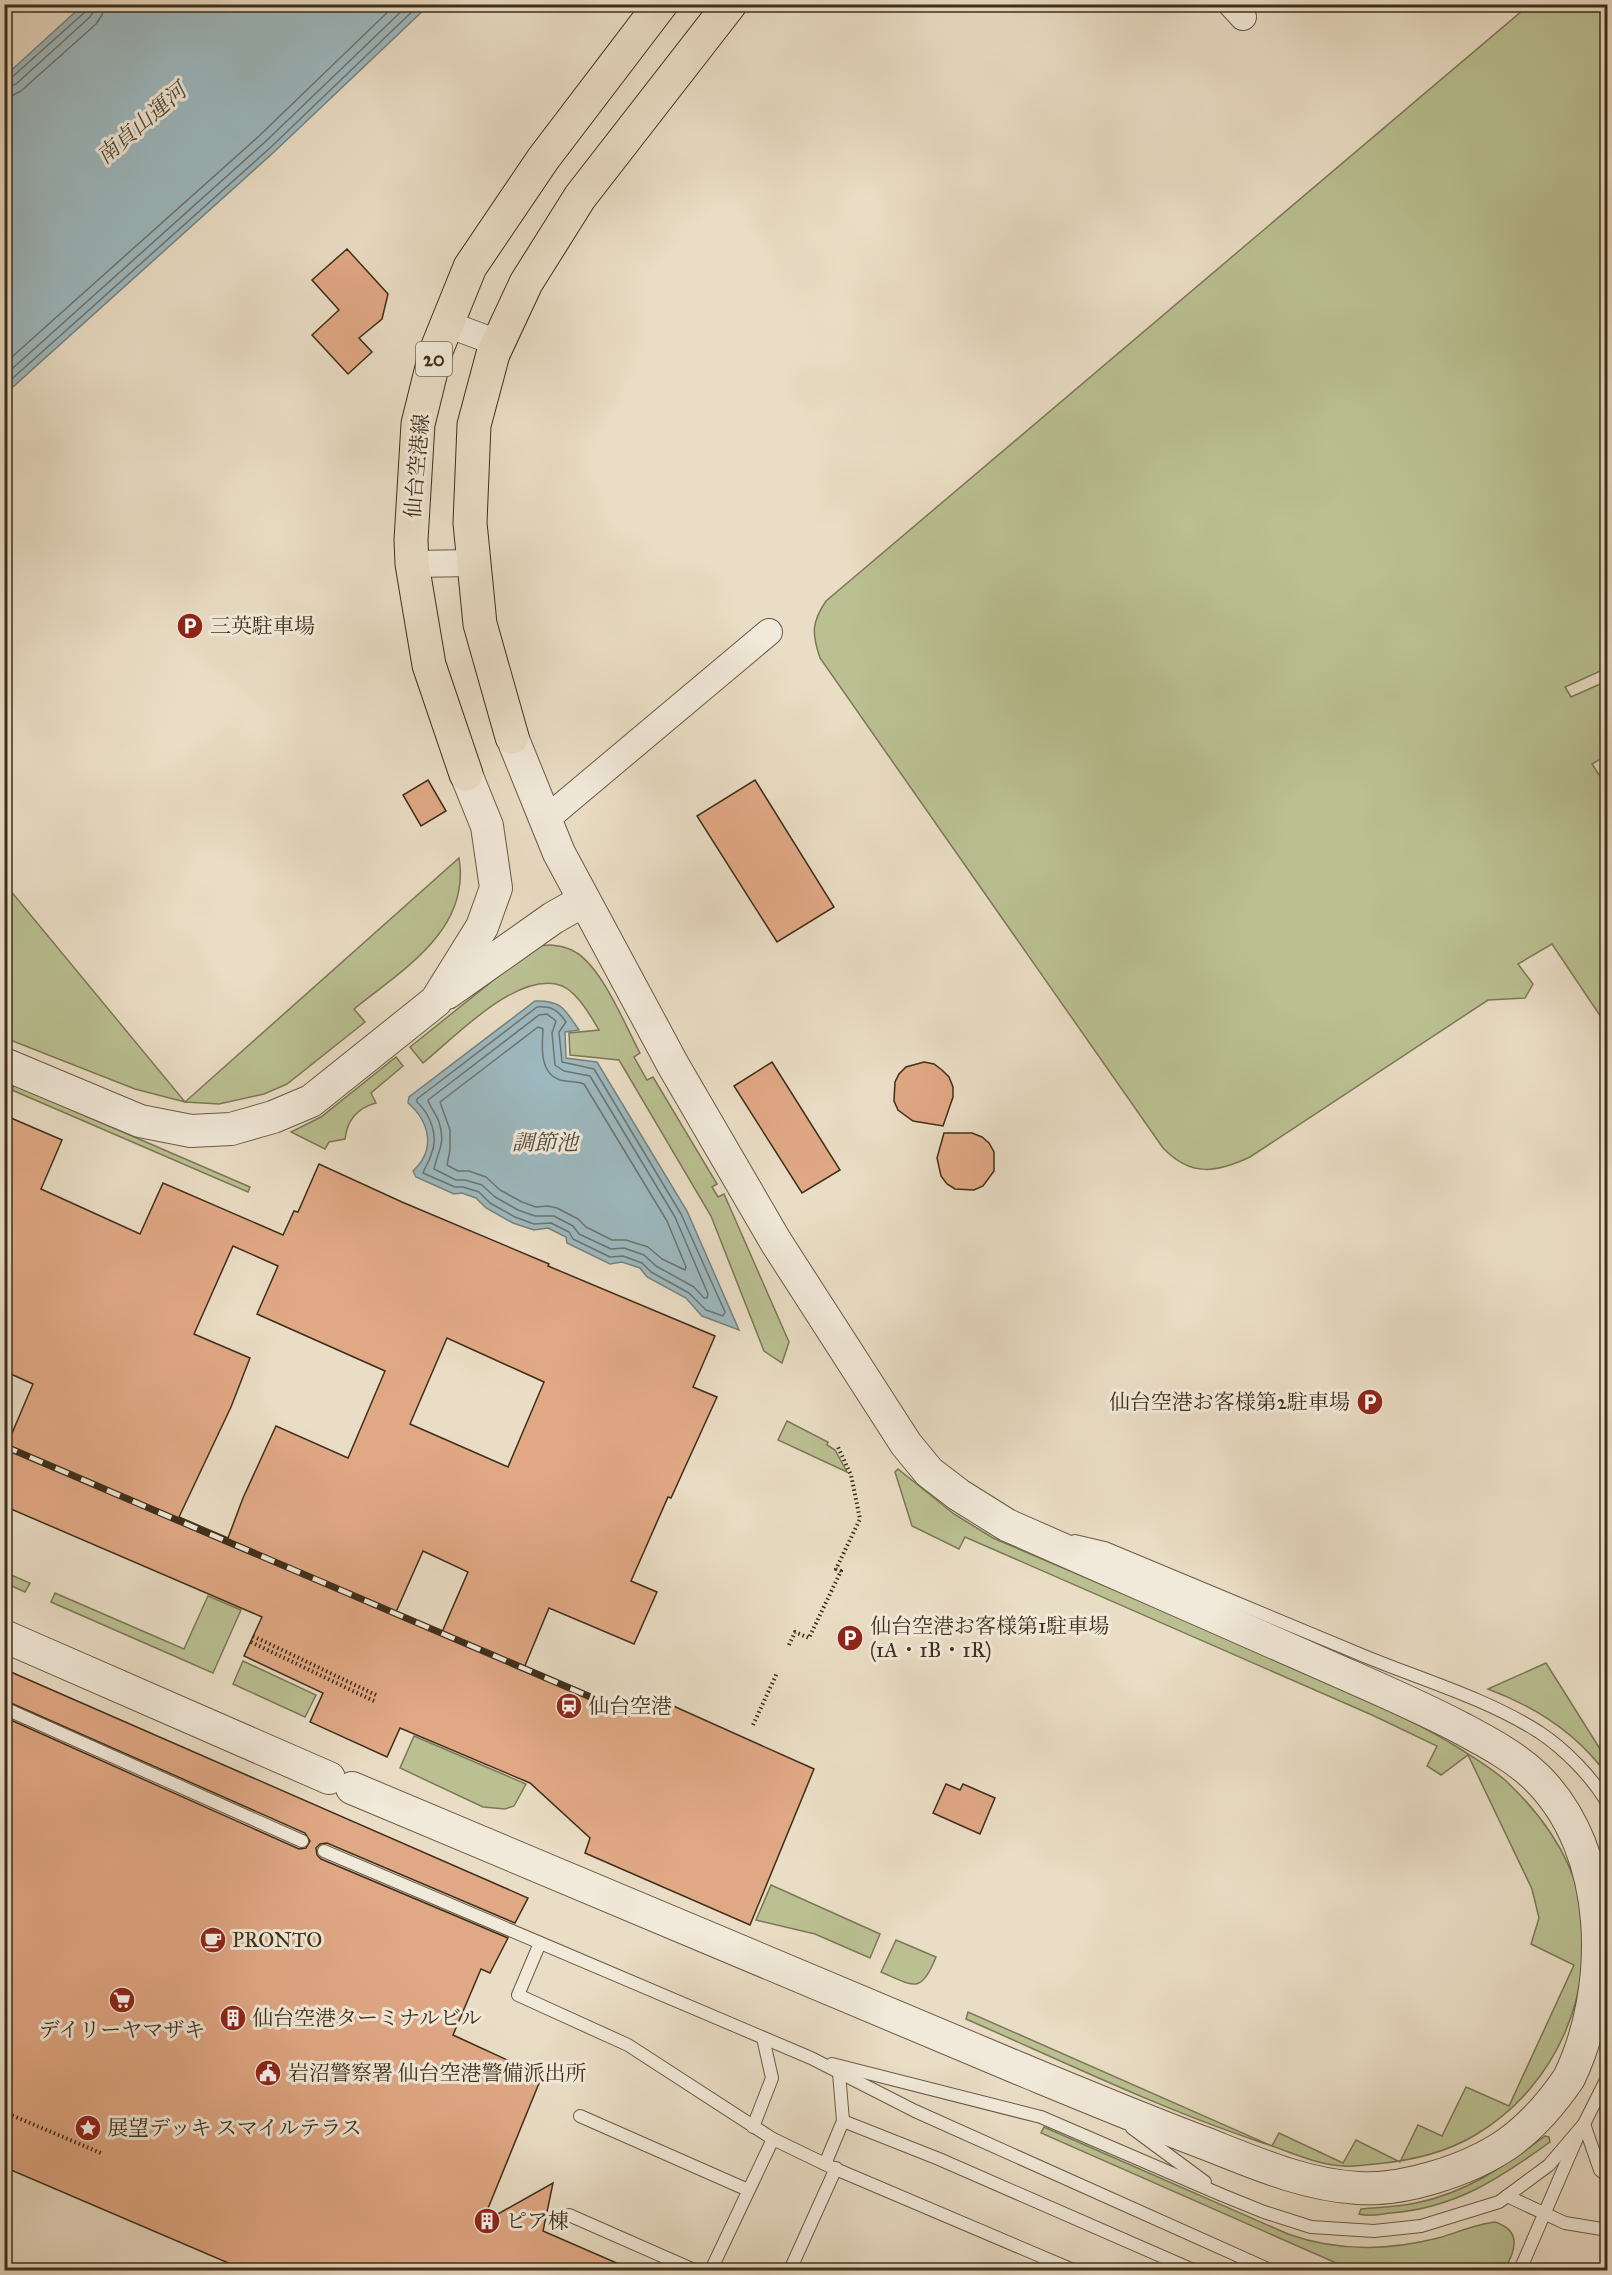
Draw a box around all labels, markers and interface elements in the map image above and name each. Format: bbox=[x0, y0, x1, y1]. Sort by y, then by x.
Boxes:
water label: 南貞山運河 bbox=[91, 74, 195, 170]
road number: 20 bbox=[416, 342, 452, 376]
street label: 仙台空港線 bbox=[399, 413, 435, 519]
parking icon: 三英駐車場 bbox=[175, 611, 205, 641]
place label: 三英駐車場 bbox=[210, 613, 315, 639]
water label: 調節池 bbox=[512, 1129, 581, 1156]
parking icon: 仙台空港お客様第2駐車場 bbox=[1355, 1387, 1385, 1417]
place label: 仙台空港お客様第2駐車場 bbox=[1109, 1389, 1350, 1415]
place label: 仙台空港お客様第1駐車場 (1A・1B・1R) bbox=[870, 1613, 1109, 1663]
parking icon: 仙台空港お客様第1駐車場 (1A・1B・1R) bbox=[835, 1623, 865, 1653]
station icon: 仙台空港 bbox=[554, 1691, 584, 1721]
place label: 仙台空港 bbox=[588, 1693, 672, 1719]
cafe icon: PRONTO bbox=[198, 1925, 228, 1955]
place label: PRONTO bbox=[232, 1927, 322, 1953]
supermarket icon: デイリーヤマザキ bbox=[107, 1985, 137, 2015]
building icon: 仙台空港ターミナルビル bbox=[218, 2003, 248, 2033]
place label: 仙台空港ターミナルビル bbox=[252, 2005, 482, 2031]
place label: デイリーヤマザキ bbox=[39, 2017, 205, 2043]
public building icon: 岩沼警察署 仙台空港警備派出所 bbox=[253, 2058, 283, 2088]
place label: 岩沼警察署 仙台空港警備派出所 bbox=[288, 2060, 587, 2086]
place icon: 展望デッキ スマイルテラス bbox=[73, 2113, 103, 2143]
place label: 展望デッキ スマイルテラス bbox=[107, 2115, 362, 2141]
building icon: ピア棟 bbox=[472, 2206, 502, 2236]
place label: ピア棟 bbox=[506, 2208, 569, 2234]

